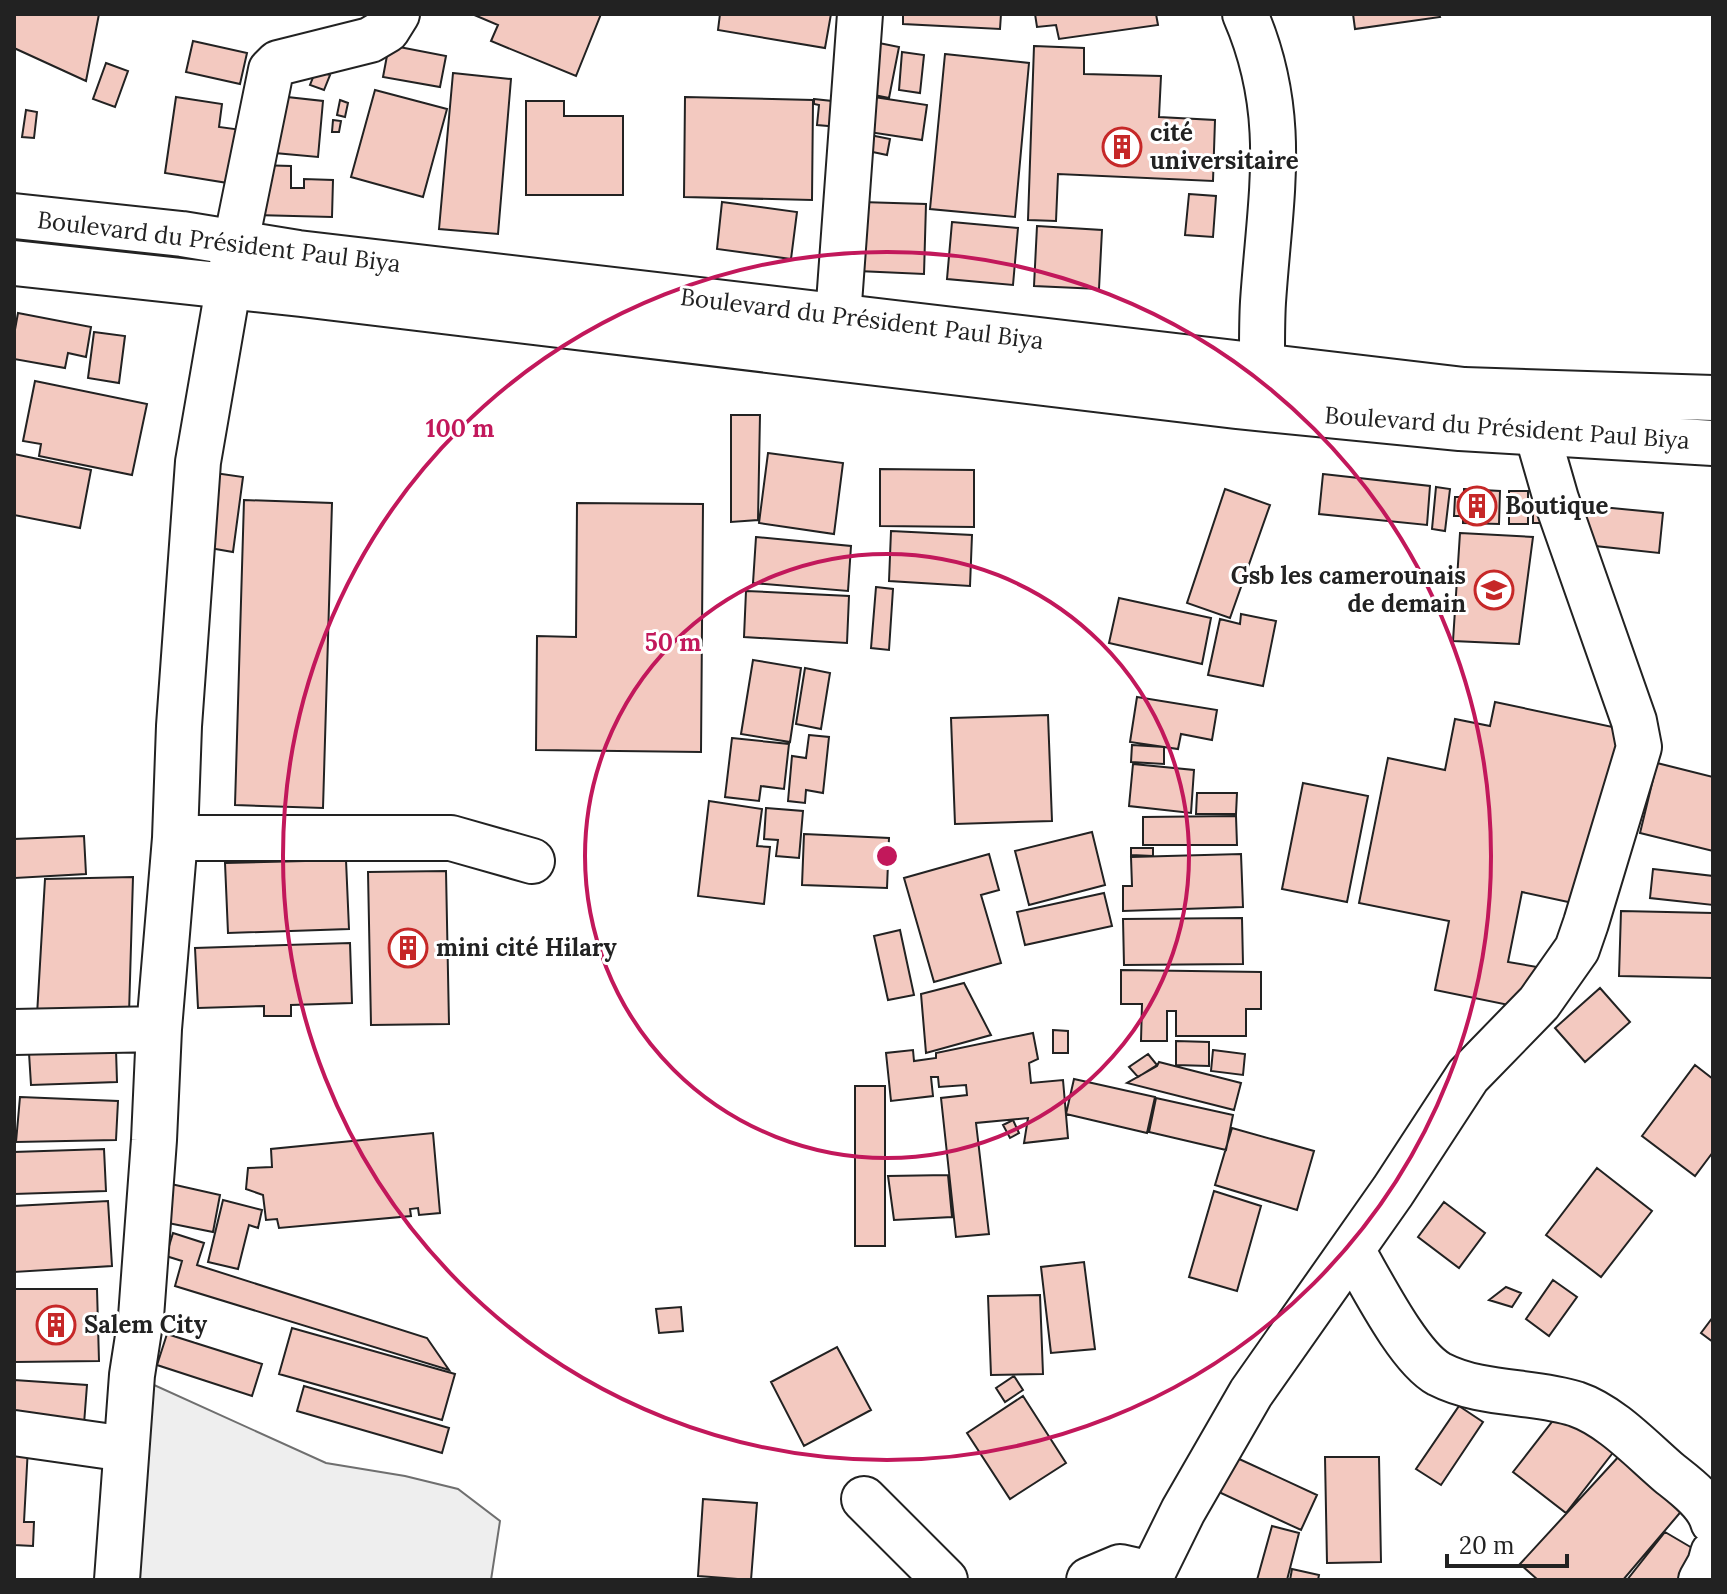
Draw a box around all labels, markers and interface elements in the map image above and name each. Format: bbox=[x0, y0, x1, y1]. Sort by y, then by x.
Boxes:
place label: cité universitaire bbox=[1150, 117, 1299, 176]
building icon: cité universitaire bbox=[1101, 126, 1143, 168]
street label: Boulevard du Président Paul Biya bbox=[36, 204, 403, 279]
street label: Boulevard du Président Paul Biya bbox=[679, 281, 1046, 356]
street label: Boulevard du Président Paul Biya bbox=[1323, 399, 1691, 456]
text: 100 m bbox=[426, 413, 494, 444]
building icon: Boutique bbox=[1456, 485, 1498, 527]
place label: Boutique bbox=[1505, 490, 1609, 521]
place label: Gsb les camerounais de demain bbox=[1231, 560, 1466, 619]
school or university icon: Gsb les camerounais de demain bbox=[1473, 569, 1515, 611]
text: 50 m bbox=[645, 627, 701, 658]
centre of rings bbox=[873, 842, 901, 870]
building icon: mini cité Hilary bbox=[387, 927, 429, 969]
place label: mini cité Hilary bbox=[436, 932, 618, 963]
building icon: Salem City bbox=[35, 1304, 77, 1346]
place label: Salem City bbox=[84, 1309, 208, 1340]
scale bar bbox=[1447, 1518, 1567, 1568]
text: 20 m bbox=[1459, 1530, 1515, 1561]

